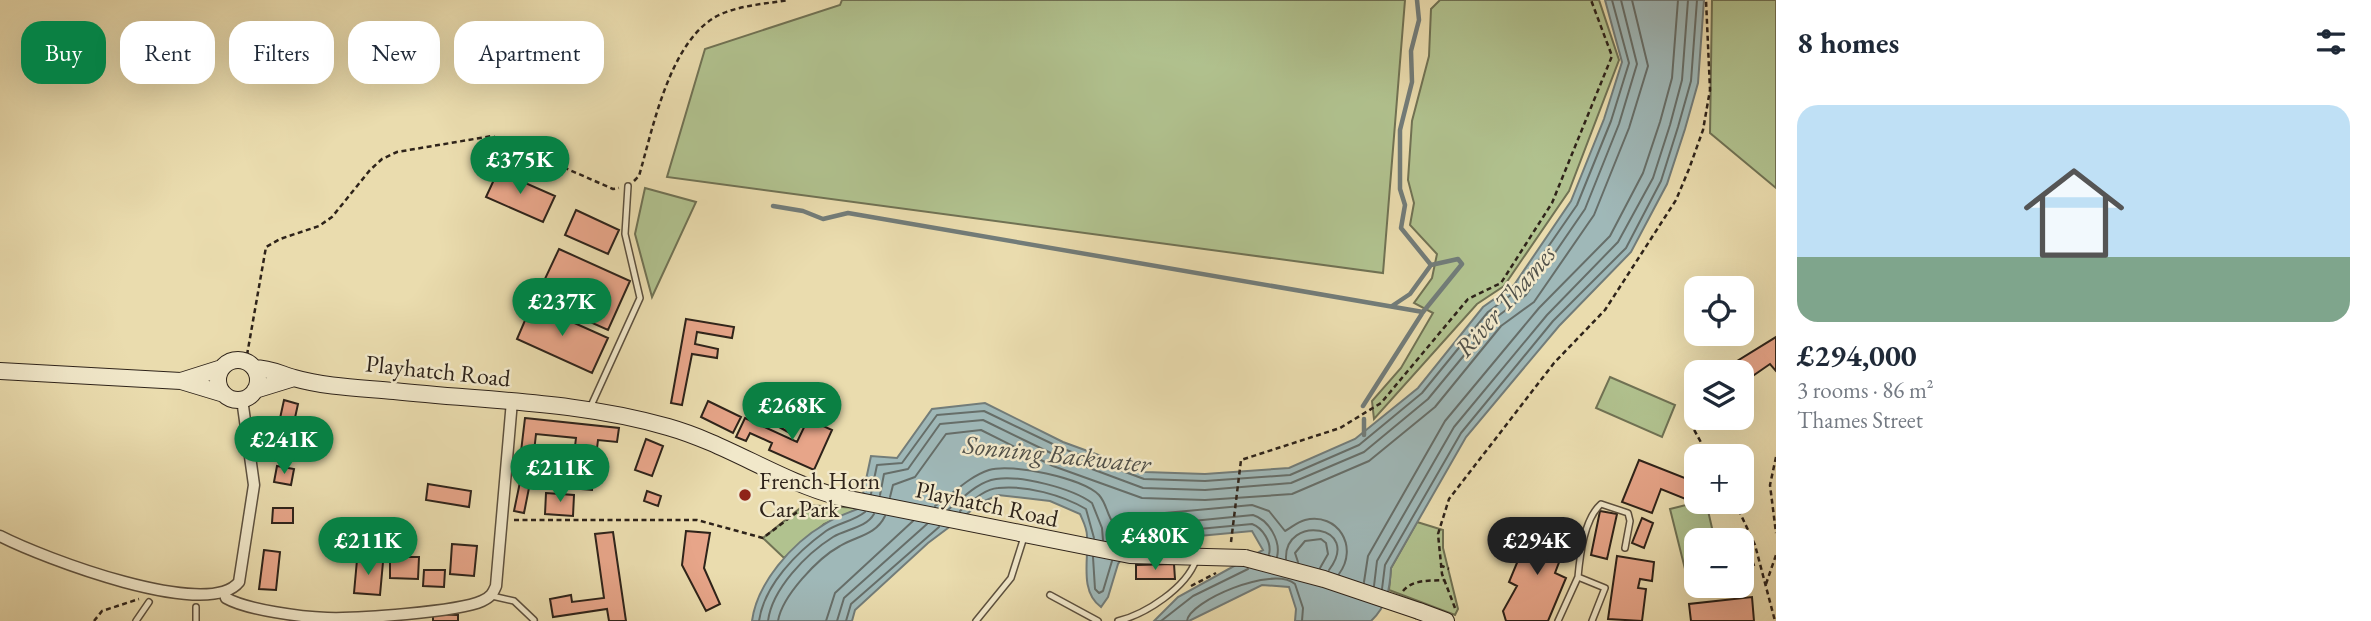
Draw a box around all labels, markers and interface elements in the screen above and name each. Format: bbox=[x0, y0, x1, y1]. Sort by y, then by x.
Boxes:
chip: Buy bbox=[21, 21, 106, 84]
chip: Rent bbox=[120, 21, 215, 84]
chip: Filters bbox=[229, 21, 334, 84]
chip: New bbox=[348, 21, 440, 84]
chip: Apartment bbox=[454, 21, 604, 84]
text: 8 homes bbox=[1797, 23, 1899, 62]
icon: filters bbox=[2312, 23, 2350, 61]
pin: £375K bbox=[471, 136, 569, 196]
text: £375K bbox=[486, 144, 554, 174]
icon: home bbox=[2011, 150, 2137, 276]
water label: River Thames bbox=[1447, 237, 1564, 364]
map controls bbox=[1684, 276, 1754, 598]
button: locate bbox=[1684, 276, 1754, 346]
pin: £237K bbox=[513, 278, 611, 338]
text: £237K bbox=[528, 286, 596, 316]
text: £294,000 bbox=[1797, 336, 1917, 375]
street label: Playhatch Road bbox=[364, 347, 513, 394]
button: layers bbox=[1684, 360, 1754, 430]
text: 3 rooms · 86 m² bbox=[1797, 375, 1934, 405]
pin: £268K bbox=[743, 382, 841, 442]
text: £268K bbox=[758, 390, 826, 420]
text: Thames Street bbox=[1797, 405, 1923, 435]
pin: £241K bbox=[235, 416, 333, 476]
text: £241K bbox=[250, 424, 318, 454]
water label: Sonning Backwater bbox=[961, 427, 1154, 481]
pin: £211K bbox=[511, 444, 609, 504]
button: + bbox=[1684, 444, 1754, 514]
text: £211K bbox=[526, 452, 594, 482]
place label: French Horn Car Park bbox=[759, 465, 881, 524]
street label: Playhatch Road bbox=[913, 473, 1062, 534]
marker: French Horn Car Park bbox=[737, 487, 753, 503]
pin: £480K bbox=[1106, 512, 1204, 572]
pin: £211K bbox=[319, 518, 417, 577]
pin: £294K bbox=[1488, 518, 1586, 577]
text: £480K bbox=[1121, 520, 1189, 550]
text: £211K bbox=[334, 525, 402, 555]
text: £294K bbox=[1503, 525, 1571, 555]
button: − bbox=[1684, 528, 1754, 598]

